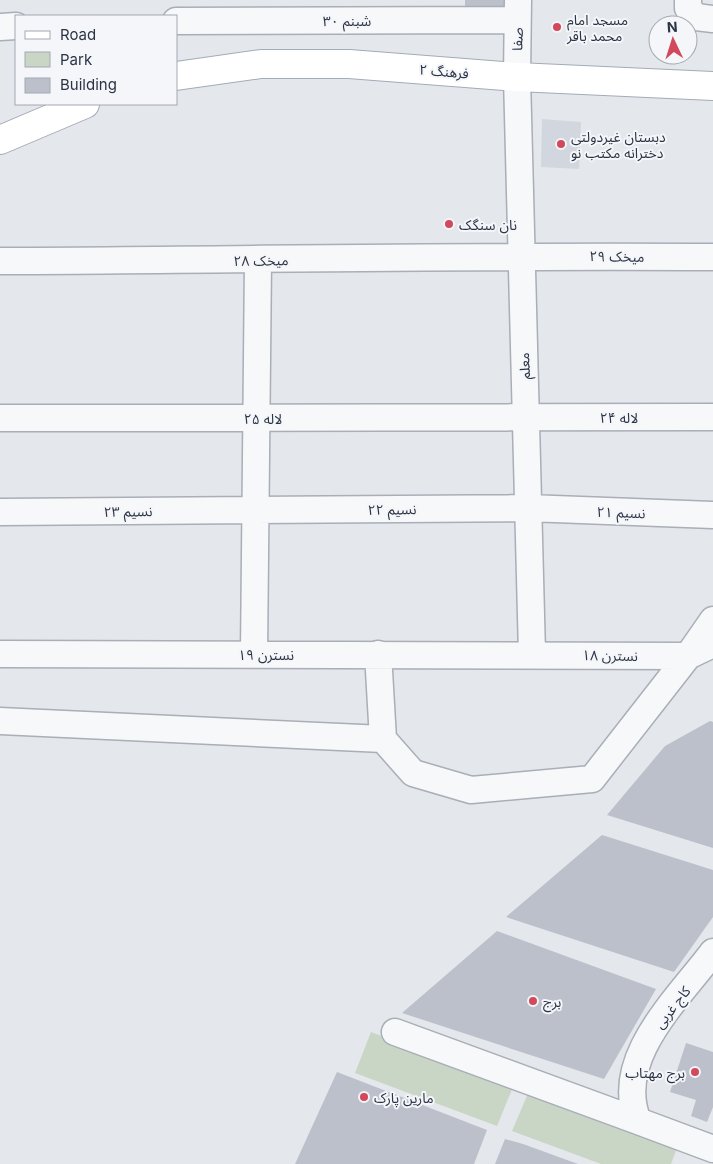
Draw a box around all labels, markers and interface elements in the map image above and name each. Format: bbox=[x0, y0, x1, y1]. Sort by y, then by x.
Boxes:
place label: مسجد امام محمد باقر bbox=[566, 11, 628, 45]
street label: شبنم ۳۰ bbox=[323, 12, 371, 32]
legend bbox=[15, 15, 178, 105]
north arrow bbox=[648, 15, 698, 65]
text: N bbox=[666, 18, 678, 35]
marker: مسجد امام محمد باقر bbox=[551, 21, 563, 33]
text: Road bbox=[60, 25, 96, 44]
street label: صفا bbox=[508, 27, 526, 51]
text: Park bbox=[60, 50, 93, 69]
street label: فرهنگ ۲ bbox=[418, 60, 469, 83]
text: Building bbox=[60, 75, 117, 94]
place label: دبستان غیردولتی دخترانه مکتب نو bbox=[571, 128, 666, 162]
marker: دبستان غیردولتی دخترانه مکتب نو bbox=[555, 138, 567, 150]
place label: نان سنگک bbox=[459, 216, 517, 234]
marker: نان سنگک bbox=[443, 218, 455, 230]
street label: میخک ۲۹ bbox=[589, 247, 645, 265]
street label: میخک ۲۸ bbox=[233, 251, 289, 269]
street label: معلم bbox=[515, 352, 536, 380]
street label: لاله ۲۴ bbox=[600, 409, 638, 426]
street label: لاله ۲۵ bbox=[244, 410, 282, 427]
street label: نسیم ۲۲ bbox=[367, 500, 417, 521]
street label: نسیم ۲۳ bbox=[103, 502, 153, 523]
street label: نسیم ۲۱ bbox=[596, 503, 646, 524]
street label: نسترن ۱۹ bbox=[238, 646, 294, 664]
street label: نسترن ۱۸ bbox=[582, 646, 638, 665]
street label: کاج غربی bbox=[650, 982, 696, 1033]
place label: برج bbox=[543, 993, 561, 1013]
marker: برج bbox=[527, 995, 539, 1007]
place label: برج مهتاب bbox=[625, 1064, 685, 1084]
marker: برج مهتاب bbox=[689, 1066, 701, 1078]
place label: مارین پارک bbox=[374, 1089, 434, 1108]
marker: مارین پارک bbox=[358, 1091, 370, 1103]

